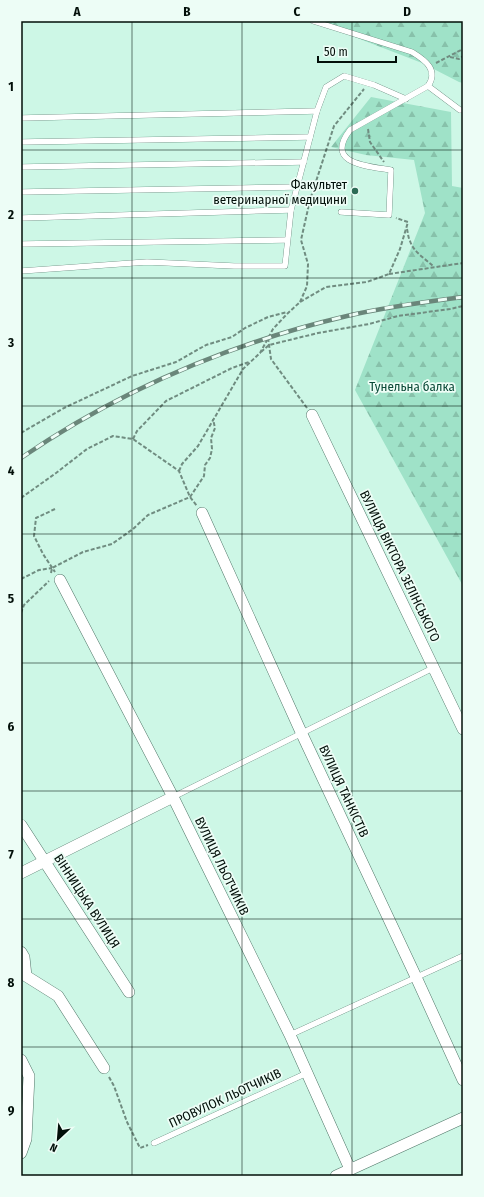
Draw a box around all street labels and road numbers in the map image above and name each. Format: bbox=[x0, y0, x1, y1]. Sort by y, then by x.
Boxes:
street label: ВУЛИЦЯ ВІКТОРА ЗЕЛІНСЬКОГО bbox=[357, 488, 443, 644]
street label: ВУЛИЦЯ ТАНКІСТІВ bbox=[316, 743, 372, 839]
street label: ВУЛИЦЯ ЛЬОТЧИКІВ bbox=[192, 815, 252, 917]
street label: ВІННИЦЬКА ВУЛИЦЯ bbox=[51, 851, 123, 951]
street label: ПРОВУЛОК ЛЬОТЧИКІВ bbox=[166, 1065, 284, 1131]

